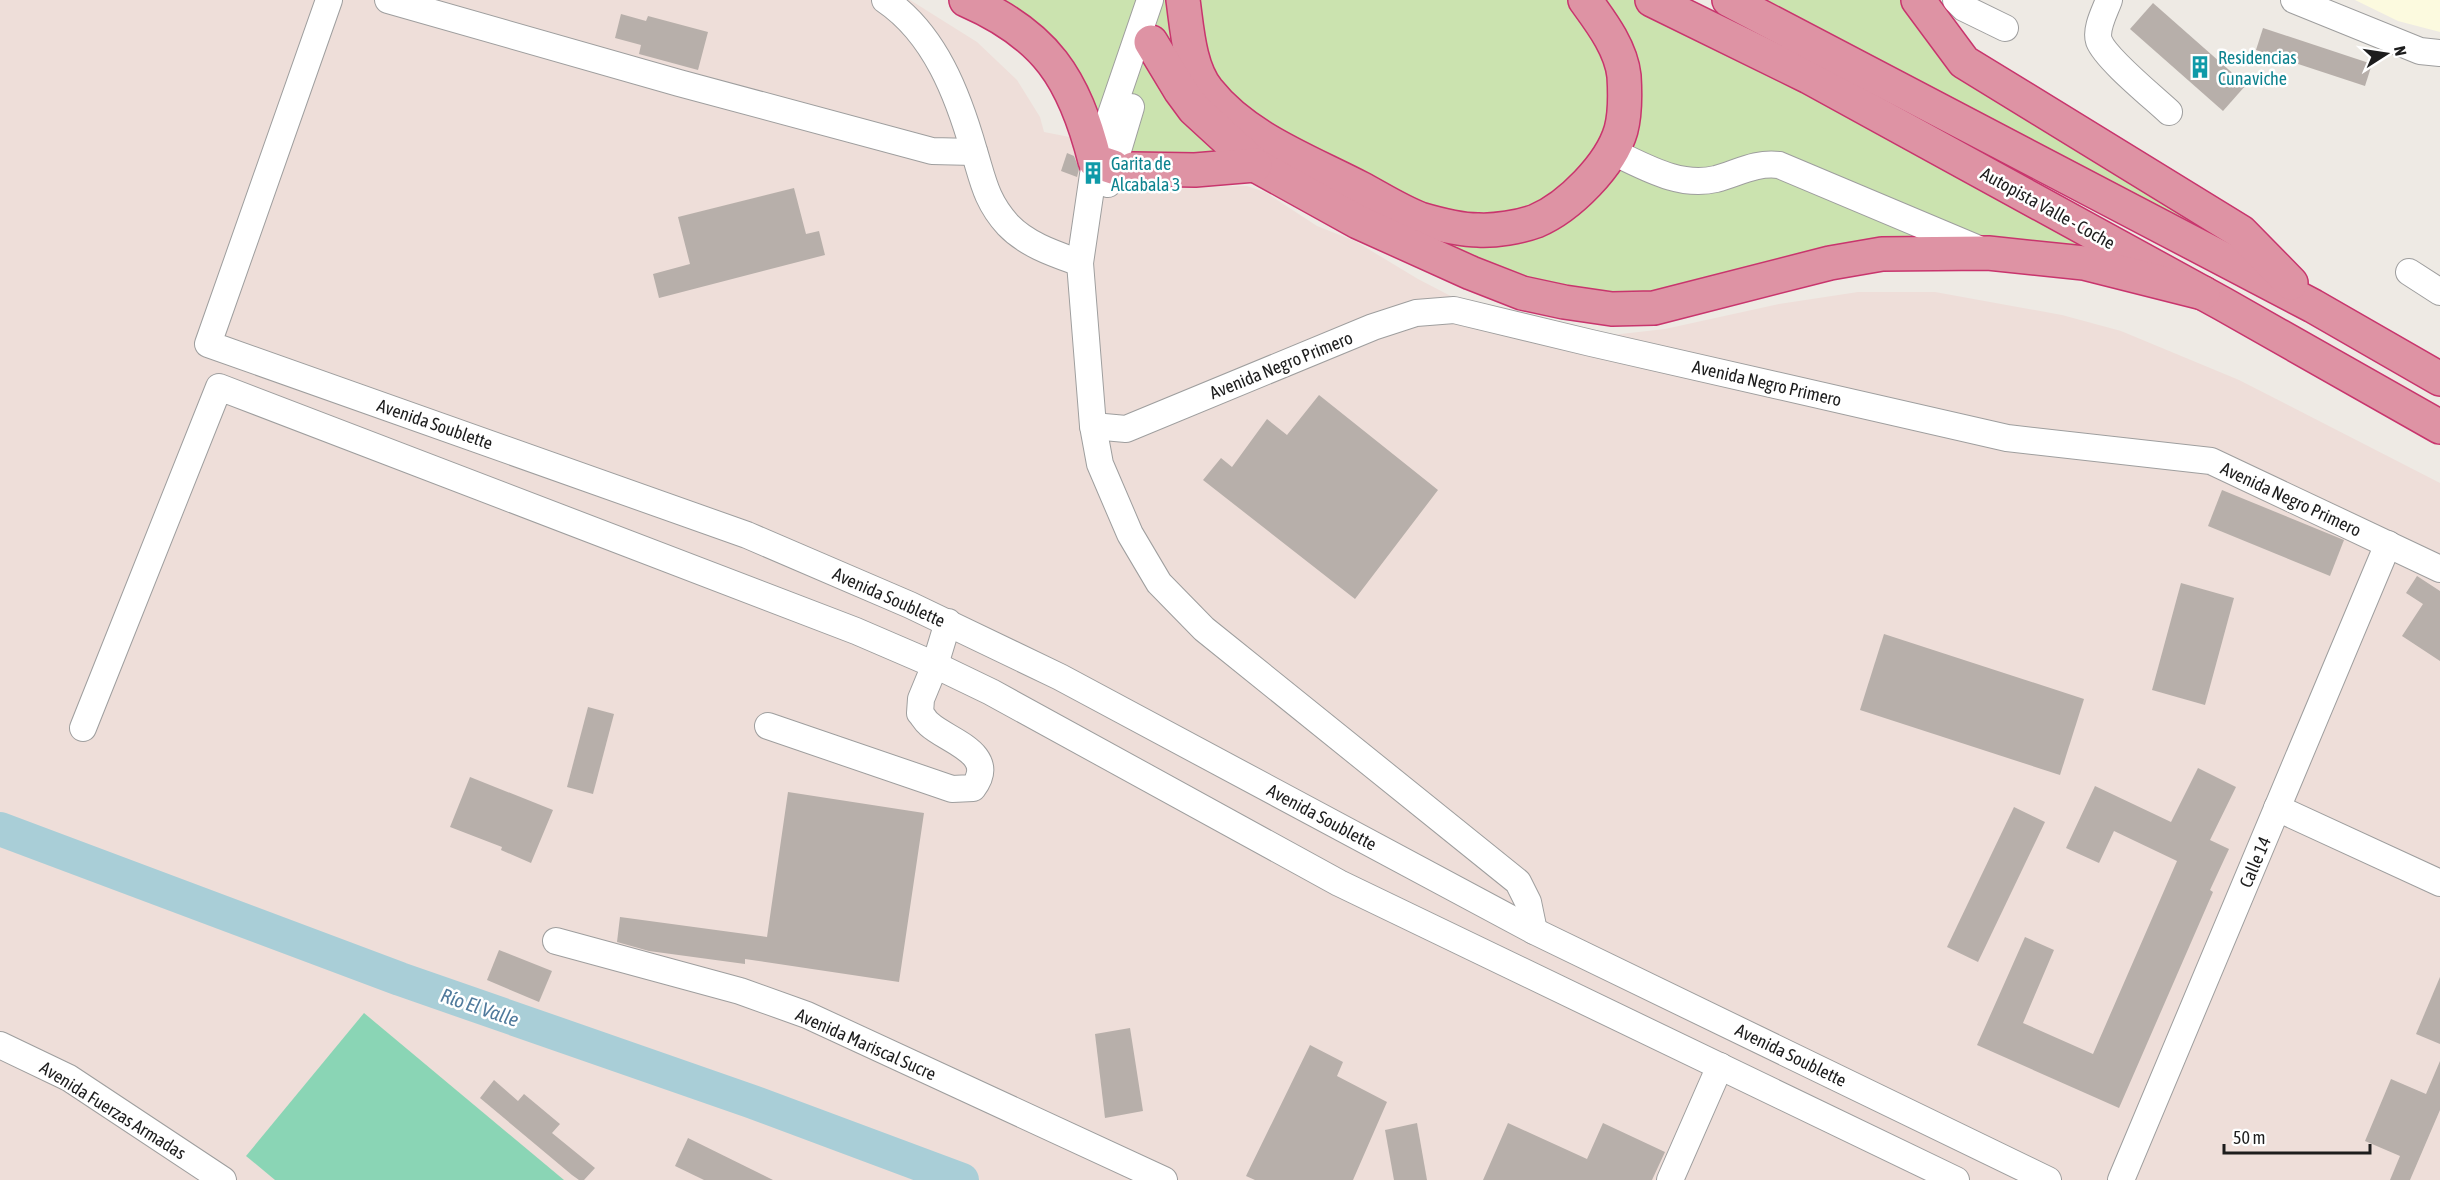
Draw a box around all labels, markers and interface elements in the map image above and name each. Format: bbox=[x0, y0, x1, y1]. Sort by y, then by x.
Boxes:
north arrow bbox=[2356, 24, 2416, 84]
text: N bbox=[2391, 44, 2410, 57]
place label: Residencias Cunaviche bbox=[2218, 47, 2297, 89]
building icon: Residencias Cunaviche bbox=[2187, 54, 2213, 80]
place label: Garita de Alcabala 3 bbox=[1111, 153, 1180, 195]
building icon: Garita de Alcabala 3 bbox=[1080, 160, 1106, 186]
street label: Autopista Valle - Coche bbox=[1977, 163, 2119, 253]
street label: Avenida Negro Primero bbox=[1206, 327, 1356, 403]
street label: Avenida Negro Primero bbox=[1690, 356, 1844, 410]
street label: Avenida Soublette bbox=[374, 394, 496, 454]
street label: Avenida Negro Primero bbox=[2217, 457, 2365, 541]
street label: Avenida Soublette bbox=[830, 563, 948, 631]
street label: Avenida Soublette bbox=[1264, 779, 1380, 855]
street label: Calle 14 bbox=[2235, 833, 2275, 891]
water label: Río El Valle bbox=[438, 983, 522, 1031]
street label: Avenida Mariscal Sucre bbox=[793, 1004, 939, 1084]
street label: Avenida Soublette bbox=[1732, 1019, 1850, 1091]
street label: Avenida Fuerzas Armadas bbox=[36, 1057, 190, 1163]
scale bar bbox=[2224, 1117, 2370, 1155]
text: 50 m bbox=[2233, 1127, 2265, 1148]

